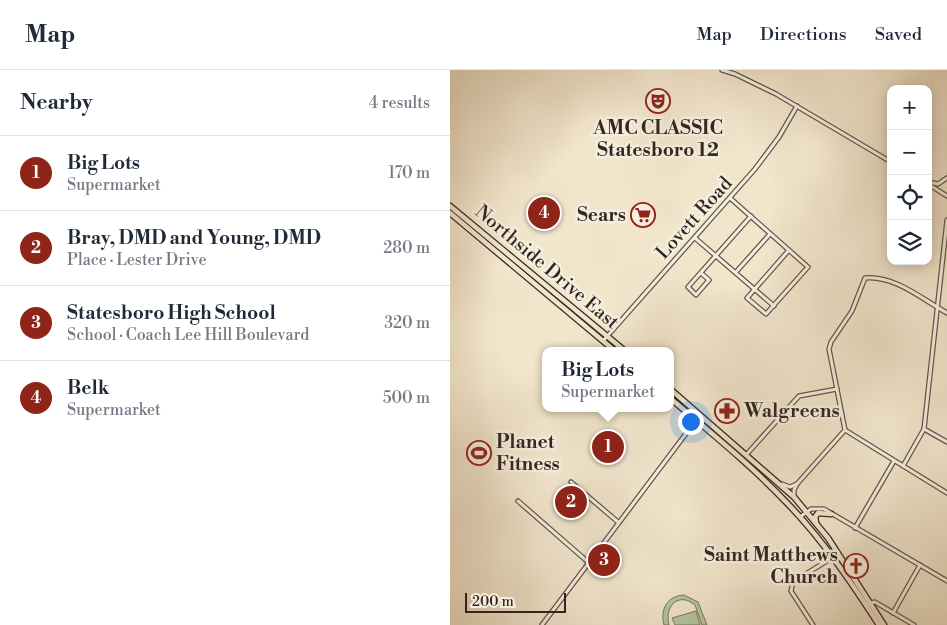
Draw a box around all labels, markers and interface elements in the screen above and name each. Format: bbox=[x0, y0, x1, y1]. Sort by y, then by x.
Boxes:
text: Map bbox=[25, 20, 75, 50]
text: Map bbox=[696, 23, 732, 46]
text: Directions bbox=[760, 23, 847, 46]
text: Saved bbox=[875, 23, 922, 46]
map controls bbox=[887, 85, 932, 265]
button: + bbox=[887, 85, 932, 130]
theatre icon: AMC CLASSIC Statesboro 12 bbox=[645, 88, 671, 114]
text: Nearby bbox=[20, 90, 93, 116]
text: 4 results bbox=[369, 93, 430, 113]
place label: AMC CLASSIC Statesboro 12 bbox=[592, 116, 723, 162]
button: − bbox=[887, 130, 932, 175]
text: Big Lots bbox=[67, 151, 140, 175]
text: 1 bbox=[32, 163, 40, 183]
text: 170 m bbox=[388, 163, 430, 183]
street label: Lovett Road bbox=[651, 172, 738, 264]
text: Supermarket bbox=[67, 175, 161, 195]
button: locate bbox=[887, 175, 932, 220]
pin: 4 bbox=[528, 194, 560, 232]
street label: Northside Drive East bbox=[470, 200, 624, 334]
supermarket icon: Sears bbox=[630, 202, 656, 228]
place label: Sears bbox=[577, 203, 626, 227]
button: layers bbox=[887, 220, 932, 265]
text: Bray, DMD and Young, DMD bbox=[67, 226, 321, 250]
text: 2 bbox=[31, 238, 41, 258]
text: 280 m bbox=[383, 238, 430, 258]
text: Place · Lester Drive bbox=[67, 250, 207, 270]
text: Statesboro High School bbox=[67, 301, 276, 325]
text: 3 bbox=[31, 313, 41, 333]
text: 320 m bbox=[384, 313, 430, 333]
text: School · Coach Lee Hill Boulevard bbox=[67, 325, 309, 345]
popup bbox=[542, 347, 674, 412]
text: Big Lots bbox=[561, 358, 634, 382]
text: Belk bbox=[67, 376, 109, 400]
text: Supermarket bbox=[561, 382, 655, 402]
text: 4 bbox=[31, 388, 41, 408]
text: 500 m bbox=[383, 388, 430, 408]
pharmacy icon: Walgreens bbox=[714, 398, 740, 424]
place label: Walgreens bbox=[743, 399, 840, 423]
text: Supermarket bbox=[67, 400, 161, 420]
your location bbox=[678, 409, 704, 435]
pin: 1 bbox=[592, 428, 624, 466]
place label: Planet Fitness bbox=[496, 430, 560, 476]
sports icon: Planet Fitness bbox=[466, 440, 492, 466]
pin: 2 bbox=[555, 483, 587, 521]
pin: 3 bbox=[588, 541, 620, 579]
place label: Saint Matthews Church bbox=[704, 543, 838, 589]
church icon: Saint Matthews Church bbox=[843, 553, 869, 579]
scale bar bbox=[465, 590, 566, 613]
text: 200 m bbox=[472, 593, 514, 611]

